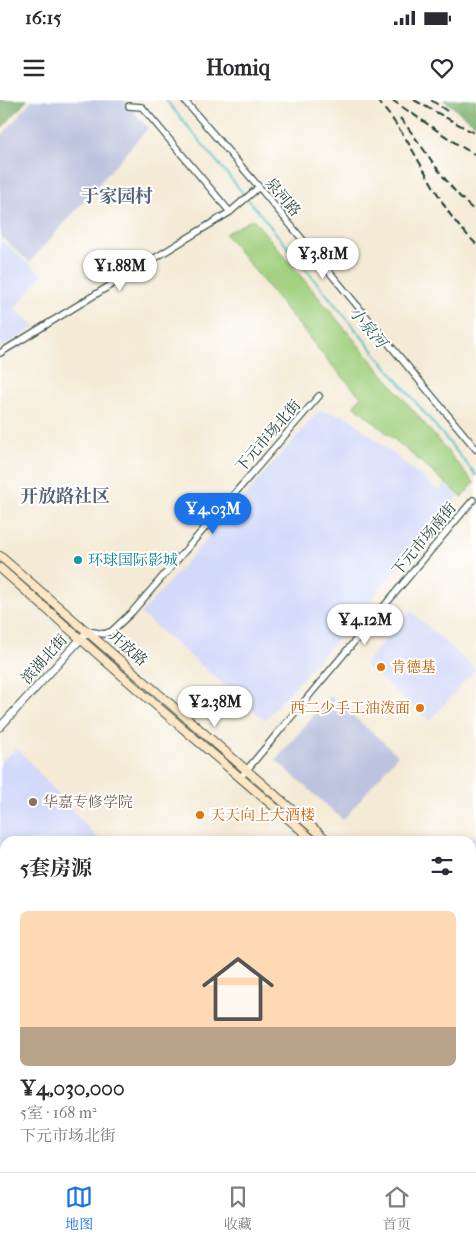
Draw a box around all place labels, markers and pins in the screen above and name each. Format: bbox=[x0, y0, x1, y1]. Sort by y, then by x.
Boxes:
pin: ¥3.81M bbox=[282, 238, 364, 280]
pin: ¥1.88M bbox=[79, 250, 161, 292]
pin: ¥4.03M bbox=[172, 492, 254, 535]
place label: 环球国际影城 bbox=[88, 551, 178, 569]
marker: 环球国际影城 bbox=[72, 554, 84, 566]
pin: ¥4.12M bbox=[324, 604, 406, 646]
place label: 肯德基 bbox=[391, 658, 436, 676]
marker: 肯德基 bbox=[375, 661, 387, 673]
pin: ¥2.38M bbox=[174, 686, 256, 728]
place label: 西二少手工油泼面 bbox=[290, 699, 410, 717]
marker: 西二少手工油泼面 bbox=[414, 702, 426, 714]
place label: 华嘉专修学院 bbox=[43, 793, 133, 811]
marker: 华嘉专修学院 bbox=[27, 796, 39, 808]
place label: 天天向上大酒楼 bbox=[210, 806, 315, 824]
marker: 天天向上大酒楼 bbox=[194, 809, 206, 821]

